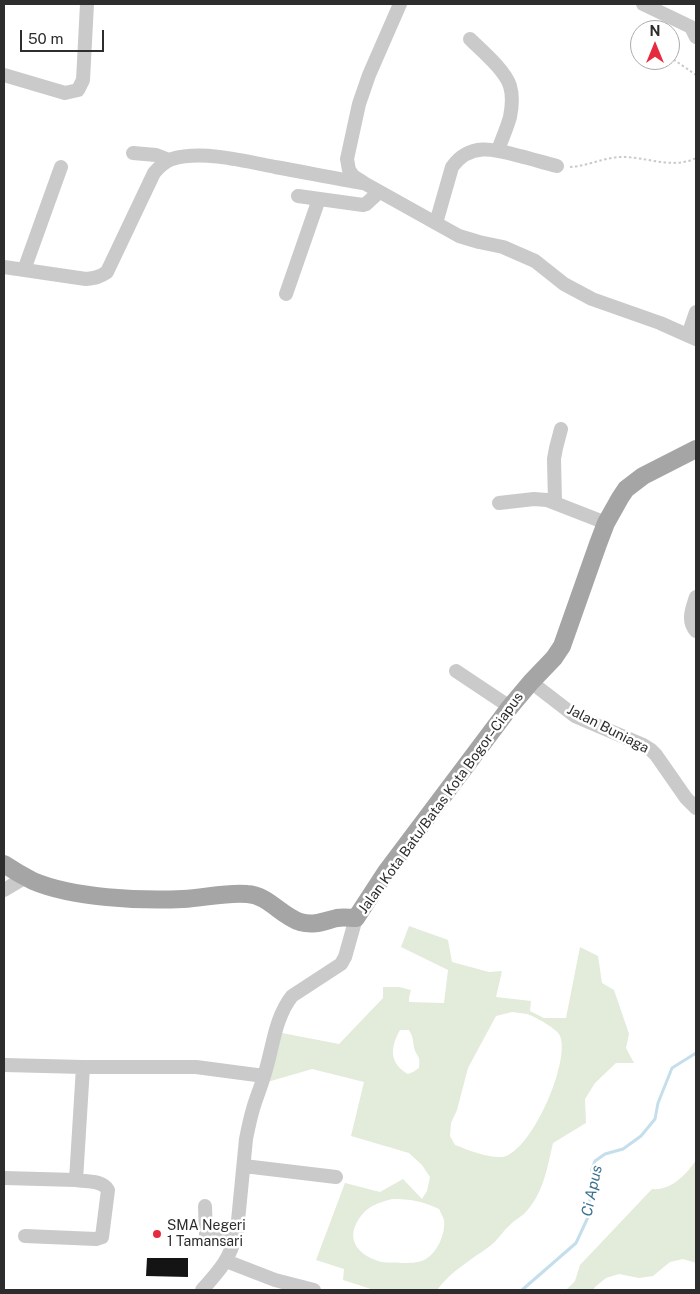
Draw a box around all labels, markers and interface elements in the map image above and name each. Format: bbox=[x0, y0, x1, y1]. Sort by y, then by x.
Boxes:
scale bar bbox=[22, 20, 106, 52]
north arrow bbox=[630, 20, 680, 70]
text: N bbox=[650, 23, 660, 39]
text: 50 m bbox=[28, 30, 63, 47]
street label: Jalan Kota Batu/Batas Kota Bogor–Ciapus bbox=[355, 689, 527, 917]
street label: Jalan Buniaga bbox=[564, 701, 652, 757]
water label: Ci Apus bbox=[578, 1164, 606, 1218]
place label: SMA Negeri 1 Tamansari bbox=[167, 1218, 246, 1250]
marker: SMA Negeri 1 Tamansari bbox=[151, 1228, 163, 1240]

